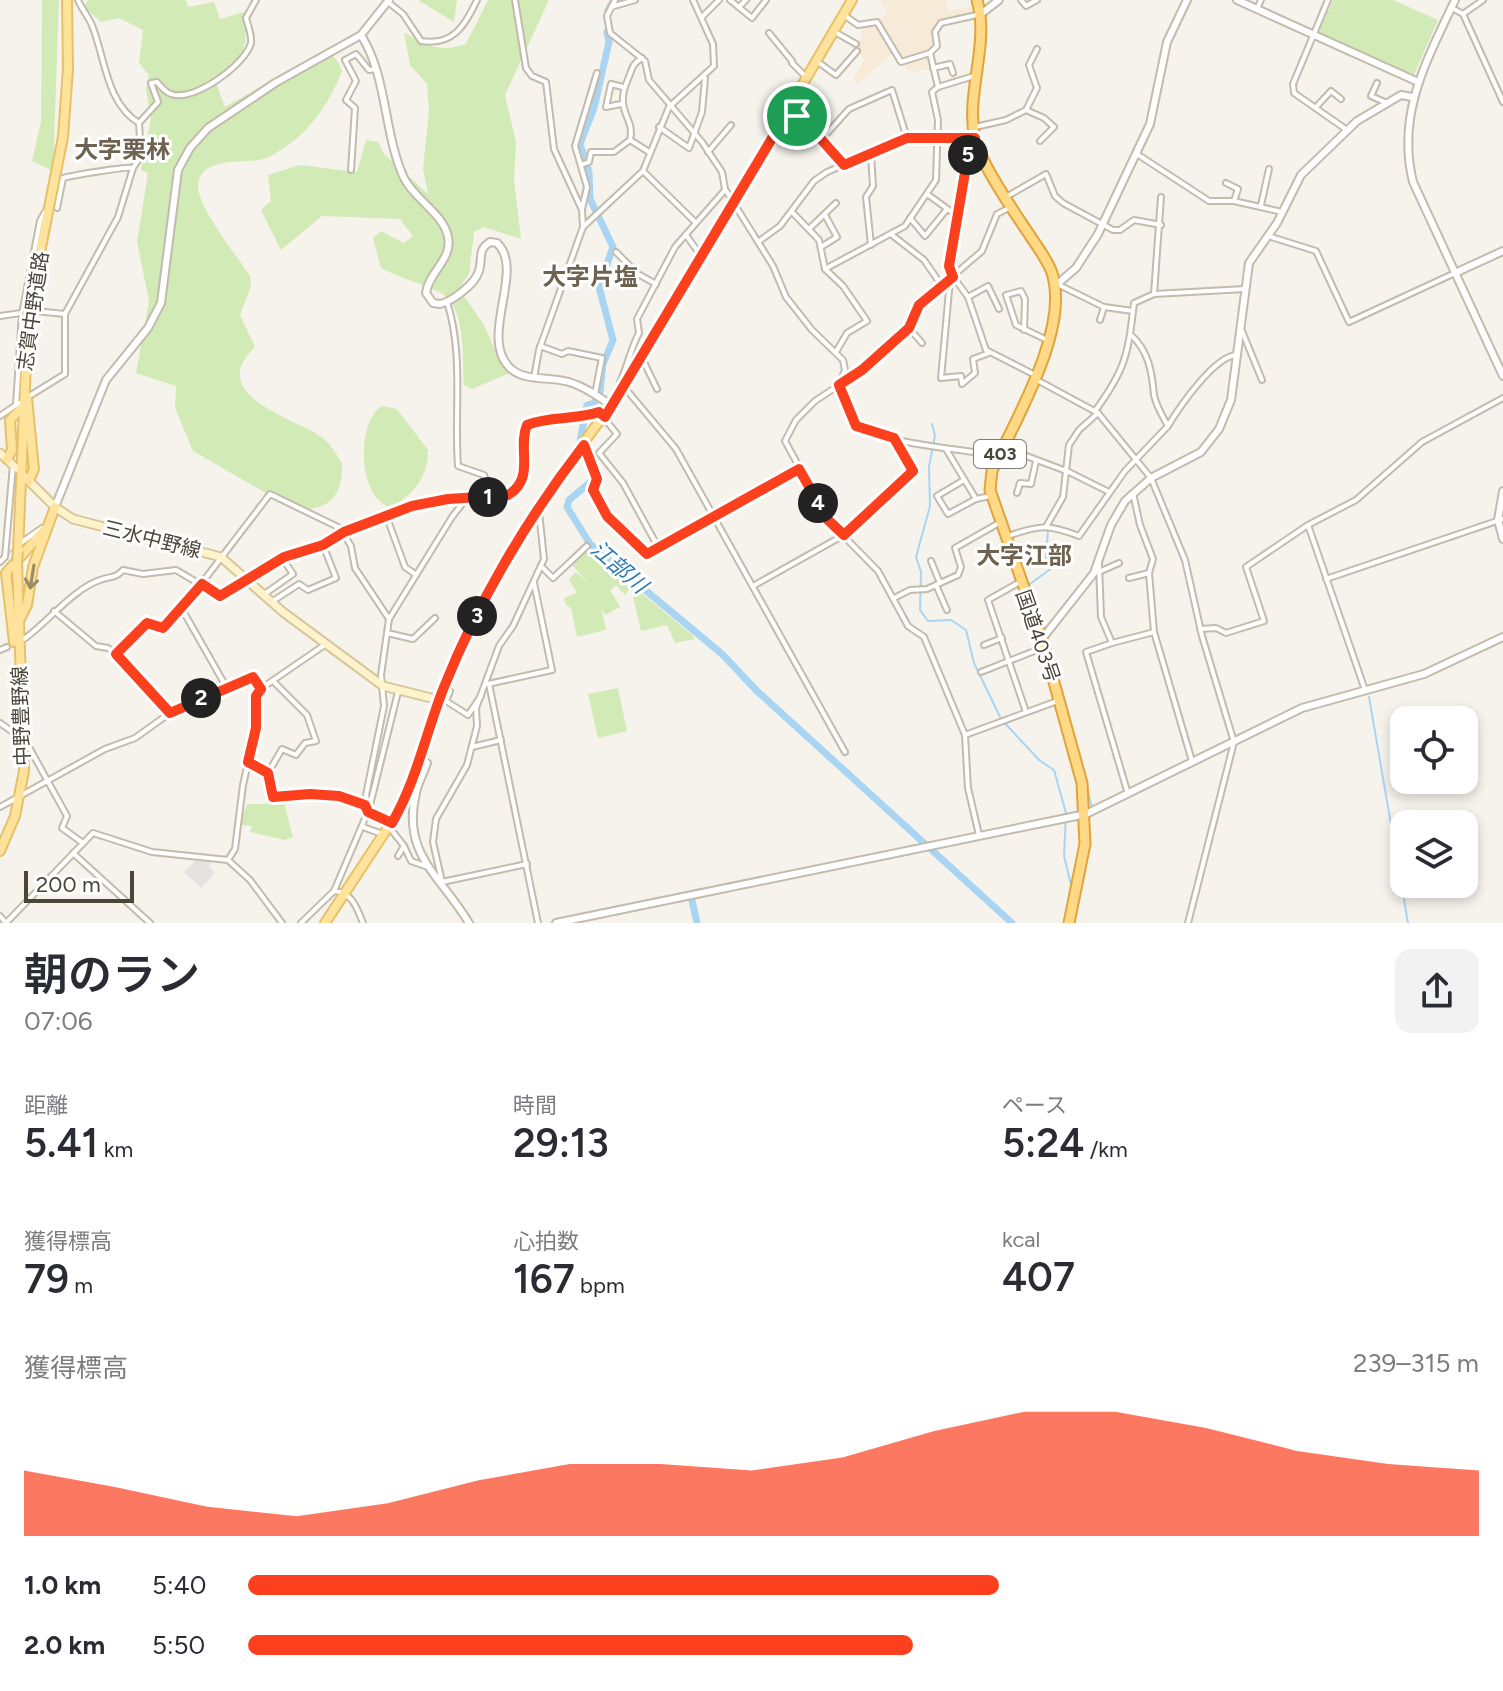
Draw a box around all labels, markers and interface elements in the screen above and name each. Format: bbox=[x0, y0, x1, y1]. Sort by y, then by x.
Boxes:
pin bbox=[763, 82, 831, 150]
icon: arrive bbox=[775, 94, 819, 138]
district label: 大字栗林 bbox=[74, 135, 170, 164]
pin: 5 bbox=[948, 135, 988, 175]
text: 5 bbox=[962, 141, 974, 168]
street label: 志賀中野道路 bbox=[13, 250, 53, 372]
district label: 大字片塩 bbox=[542, 262, 638, 291]
road number: 403 bbox=[974, 440, 1026, 468]
pin: 1 bbox=[468, 477, 508, 517]
text: 1 bbox=[483, 483, 493, 510]
pin: 4 bbox=[798, 483, 838, 523]
text: 4 bbox=[811, 489, 825, 516]
street label: 三水中野線 bbox=[101, 515, 203, 563]
water label: 江部川 bbox=[585, 535, 654, 600]
district label: 大字江部 bbox=[976, 541, 1072, 570]
one-way arrow bbox=[23, 564, 38, 589]
street label: 国道403号 bbox=[1011, 587, 1065, 685]
pin: 3 bbox=[457, 596, 497, 636]
text: 3 bbox=[471, 602, 483, 629]
street label: 中野豊野線 bbox=[7, 666, 35, 766]
pin: 2 bbox=[181, 678, 221, 718]
text: 2 bbox=[195, 684, 207, 711]
map controls bbox=[1390, 706, 1478, 898]
button: locate bbox=[1390, 706, 1478, 794]
button: layers bbox=[1390, 810, 1478, 898]
scale bar bbox=[24, 867, 134, 903]
text: 200 m bbox=[36, 871, 101, 898]
text: 朝のラン bbox=[24, 948, 200, 1001]
button: share bbox=[1395, 949, 1479, 1033]
text: 07:06 bbox=[24, 1005, 93, 1037]
text: 距離 bbox=[24, 1092, 68, 1119]
text: 時間 bbox=[513, 1092, 557, 1119]
text: ペース bbox=[1002, 1092, 1067, 1119]
text: 5.41 bbox=[24, 1119, 98, 1167]
text: 29:13 bbox=[513, 1119, 609, 1167]
text: 5:24 bbox=[1002, 1119, 1084, 1167]
text: km bbox=[98, 1136, 133, 1163]
text: /km bbox=[1084, 1136, 1128, 1163]
text: kcal bbox=[1002, 1226, 1040, 1253]
text: 獲得標高 bbox=[24, 1228, 112, 1255]
text: 心拍数 bbox=[513, 1228, 579, 1255]
text: 407 bbox=[1002, 1253, 1075, 1301]
text: 79 bbox=[24, 1255, 69, 1303]
text: 167 bbox=[513, 1255, 575, 1303]
text: m bbox=[69, 1272, 93, 1299]
text: bpm bbox=[575, 1272, 625, 1299]
text: 239–315 m bbox=[1353, 1347, 1479, 1379]
text: 獲得標高 bbox=[24, 1352, 128, 1384]
text: 1.0 km bbox=[24, 1569, 101, 1601]
text: 5:40 bbox=[152, 1569, 206, 1601]
text: 2.0 km bbox=[24, 1629, 105, 1661]
text: 5:50 bbox=[152, 1629, 205, 1661]

